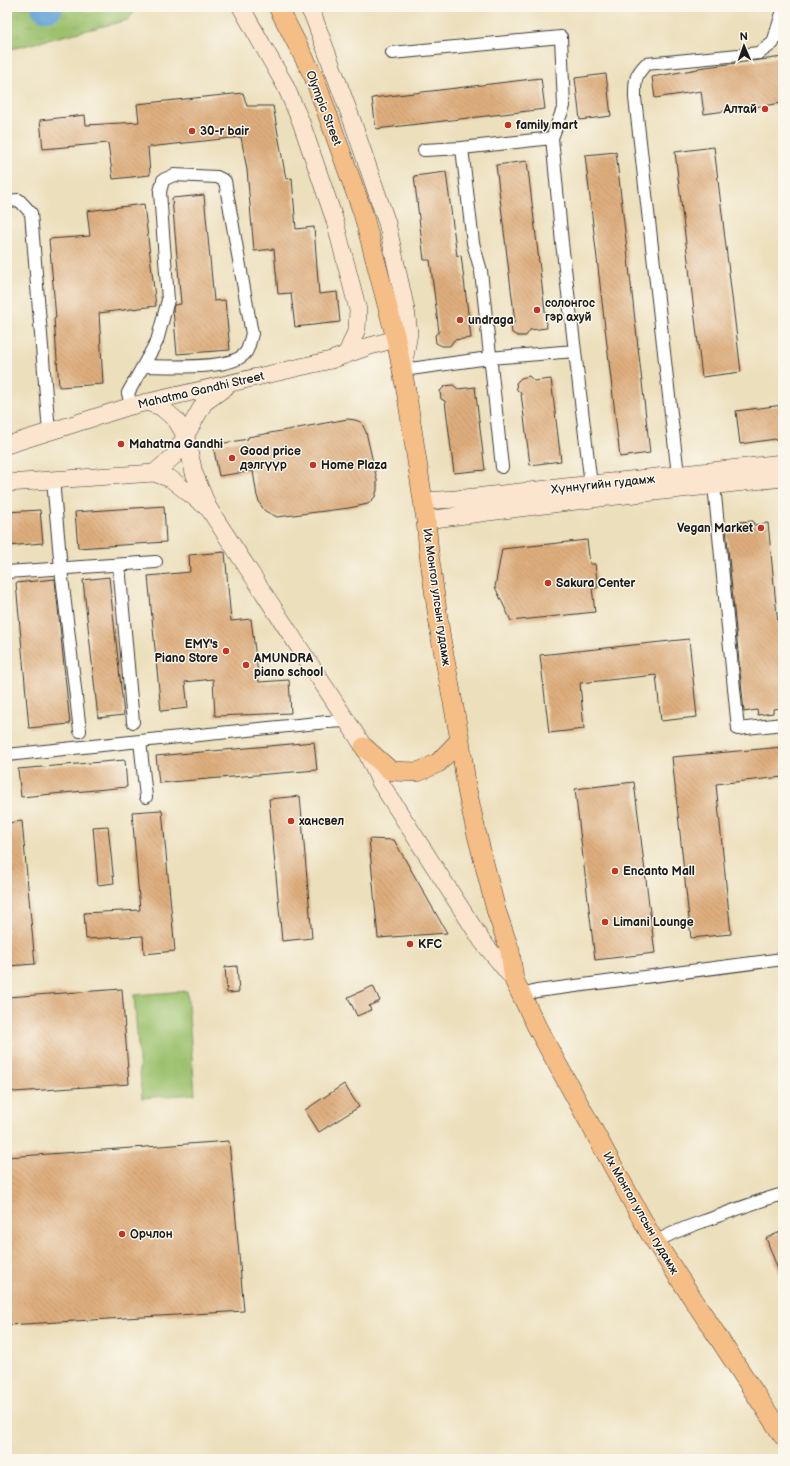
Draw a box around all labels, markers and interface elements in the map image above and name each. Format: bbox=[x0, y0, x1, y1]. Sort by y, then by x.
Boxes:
north arrow bbox=[724, 26, 764, 66]
text: N bbox=[739, 30, 748, 43]
street label: Olympic Street bbox=[302, 68, 345, 148]
place label: Алтай bbox=[722, 102, 757, 117]
marker: Алтай bbox=[760, 104, 770, 114]
place label: family mart bbox=[516, 118, 578, 133]
marker: family mart bbox=[503, 120, 513, 130]
place label: 30-r bair bbox=[200, 124, 249, 139]
marker: 30-r bair bbox=[187, 126, 197, 136]
place label: солонгос гэр ахуй bbox=[545, 296, 595, 325]
marker: солонгос гэр ахуй bbox=[532, 305, 542, 315]
place label: undraga bbox=[468, 313, 514, 328]
marker: undraga bbox=[455, 315, 465, 325]
street label: Mahatma Gandhi Street bbox=[137, 369, 266, 412]
place label: Mahatma Gandhi bbox=[129, 437, 223, 452]
marker: Mahatma Gandhi bbox=[116, 439, 126, 449]
place label: Good price дэлгүүр bbox=[239, 444, 301, 473]
marker: Good price дэлгүүр bbox=[227, 453, 237, 463]
place label: Home Plaza bbox=[321, 458, 387, 473]
marker: Home Plaza bbox=[308, 460, 318, 470]
street label: Хүннүгийн гудамж bbox=[550, 472, 656, 497]
place label: Vegan Market bbox=[677, 521, 753, 536]
marker: Vegan Market bbox=[756, 523, 766, 533]
street label: Их Монгол улсын гудамж bbox=[419, 527, 454, 668]
place label: Sakura Center bbox=[556, 576, 635, 591]
marker: Sakura Center bbox=[543, 578, 553, 588]
place label: EMY's Piano Store bbox=[155, 637, 218, 666]
marker: EMY's Piano Store bbox=[221, 646, 231, 656]
place label: AMUNDRA piano school bbox=[253, 651, 323, 680]
marker: AMUNDRA piano school bbox=[241, 660, 251, 670]
place label: хансвел bbox=[299, 814, 344, 829]
marker: хансвел bbox=[286, 816, 296, 826]
place label: Encanto Mall bbox=[623, 864, 695, 879]
marker: Encanto Mall bbox=[610, 866, 620, 876]
place label: Limani Lounge bbox=[613, 915, 694, 930]
marker: Limani Lounge bbox=[600, 917, 610, 927]
place label: KFC bbox=[418, 937, 442, 952]
marker: KFC bbox=[405, 939, 415, 949]
street label: Их Монгол улсын гудамж bbox=[599, 1149, 682, 1278]
place label: Орчлон bbox=[130, 1227, 173, 1242]
marker: Орчлон bbox=[117, 1229, 127, 1239]

